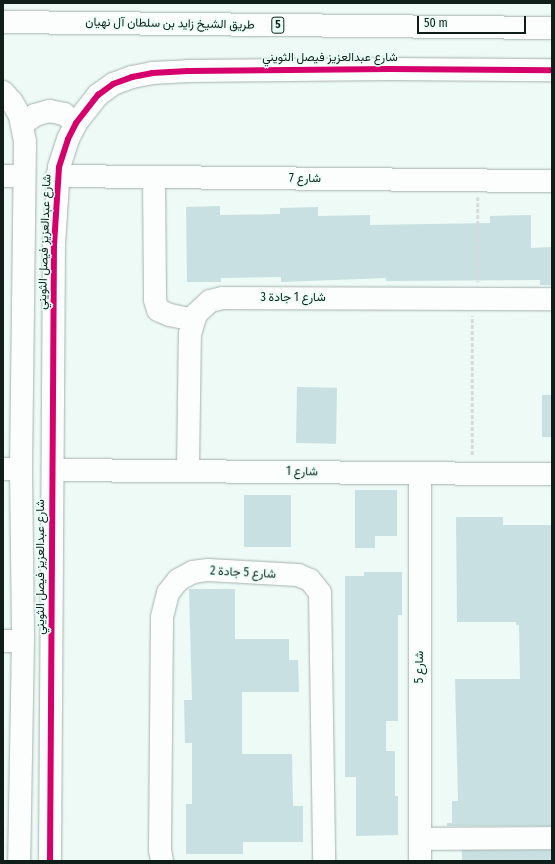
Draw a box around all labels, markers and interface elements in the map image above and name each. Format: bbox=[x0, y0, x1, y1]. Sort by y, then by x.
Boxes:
scale bar bbox=[419, 8, 528, 34]
street label: طريق الشيخ زايد بن سلطان آل نهيان bbox=[85, 15, 255, 33]
road number: 5 bbox=[271, 16, 285, 34]
text: 50 m bbox=[424, 16, 448, 30]
street label: شارع عبدالعزيز فيصل الثويني bbox=[262, 51, 398, 65]
street label: شارع 7 bbox=[289, 172, 321, 186]
street label: شارع عبدالعزيز فيصل الثويني bbox=[35, 174, 55, 310]
street label: شارع 1 جادة 3 bbox=[260, 291, 326, 305]
street label: شارع 1 bbox=[286, 465, 318, 479]
street label: شارع عبدالعزيز فيصل الثويني bbox=[34, 499, 48, 635]
street label: شارع 5 جادة 2 bbox=[210, 564, 276, 582]
street label: شارع 5 bbox=[413, 651, 427, 683]

